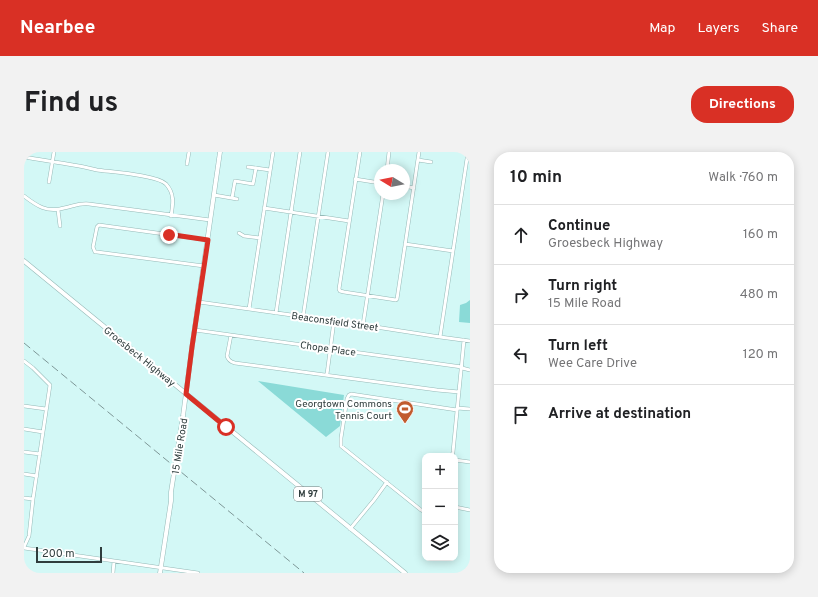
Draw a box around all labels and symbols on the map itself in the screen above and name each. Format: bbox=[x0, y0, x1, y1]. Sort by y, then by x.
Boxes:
north arrow bbox=[374, 164, 410, 200]
route end bbox=[160, 226, 178, 244]
street label: Beaconsfield Street bbox=[291, 310, 379, 335]
street label: Groesbeck Highway bbox=[101, 324, 178, 390]
street label: Chope Place bbox=[299, 339, 356, 360]
place label: Georgtown Commons Tennis Court bbox=[295, 398, 392, 423]
sports icon: Georgtown Commons Tennis Court bbox=[395, 399, 415, 424]
street label: 15 Mile Road bbox=[170, 417, 191, 475]
route start bbox=[217, 418, 235, 436]
road number: M 97 bbox=[294, 487, 322, 501]
scale bar bbox=[36, 545, 102, 564]

